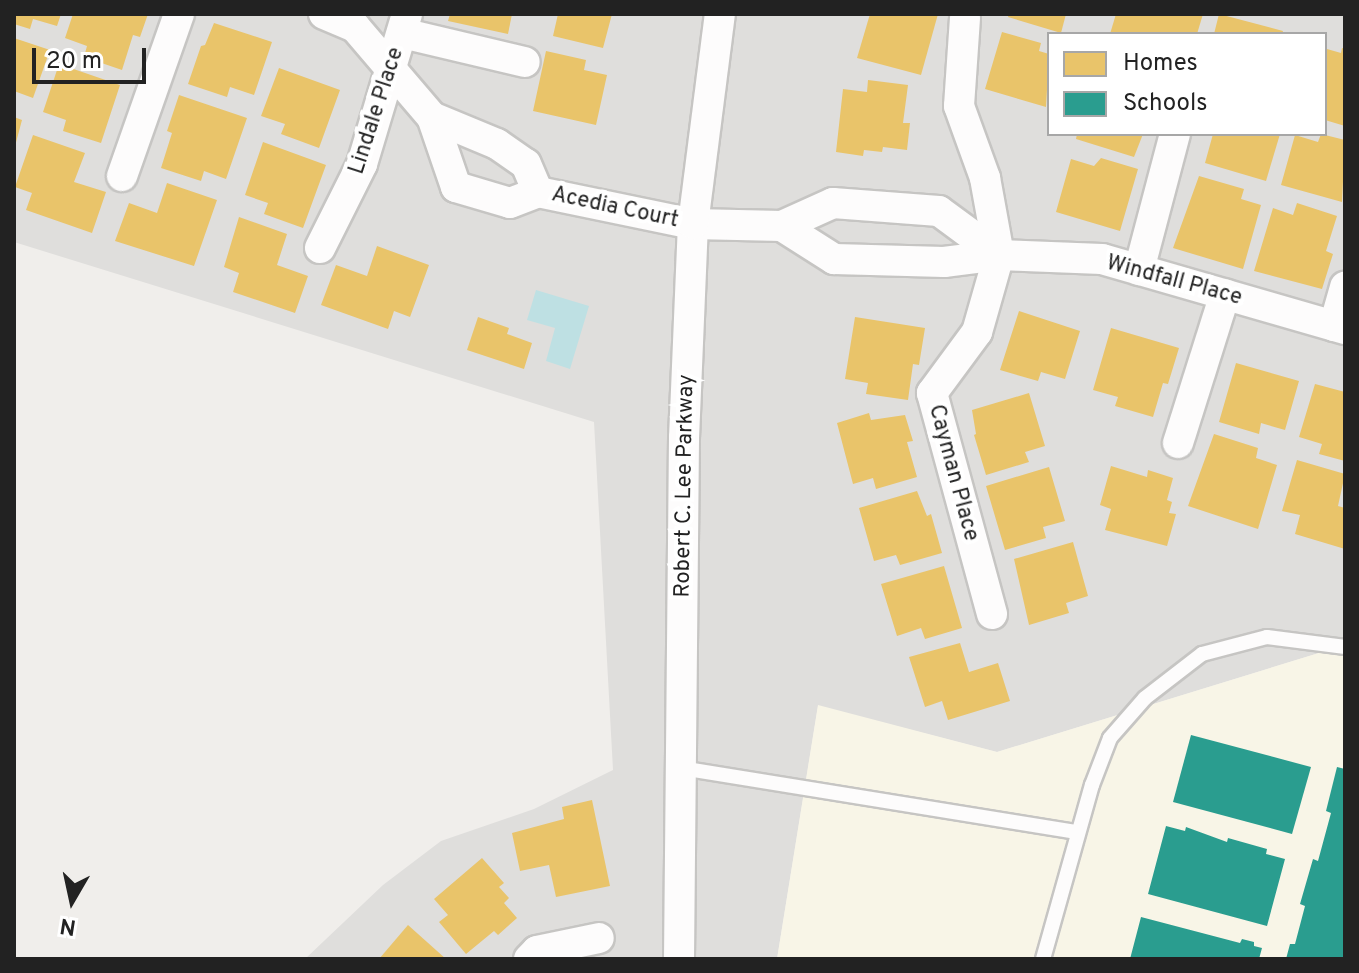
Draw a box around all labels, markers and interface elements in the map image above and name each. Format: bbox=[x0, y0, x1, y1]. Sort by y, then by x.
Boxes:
scale bar bbox=[36, 32, 150, 82]
legend bbox=[1047, 32, 1327, 136]
street label: Lindale Place bbox=[344, 44, 410, 178]
text: 20 m bbox=[46, 47, 102, 77]
text: Homes bbox=[1123, 49, 1198, 79]
text: Schools bbox=[1123, 89, 1208, 119]
street label: Acedia Court bbox=[549, 182, 681, 234]
street label: Windfall Place bbox=[1103, 250, 1245, 312]
street label: Robert C. Lee Parkway bbox=[670, 374, 700, 598]
street label: Cayman Place bbox=[922, 402, 984, 544]
north arrow bbox=[32, 861, 112, 941]
text: N bbox=[58, 911, 78, 940]

